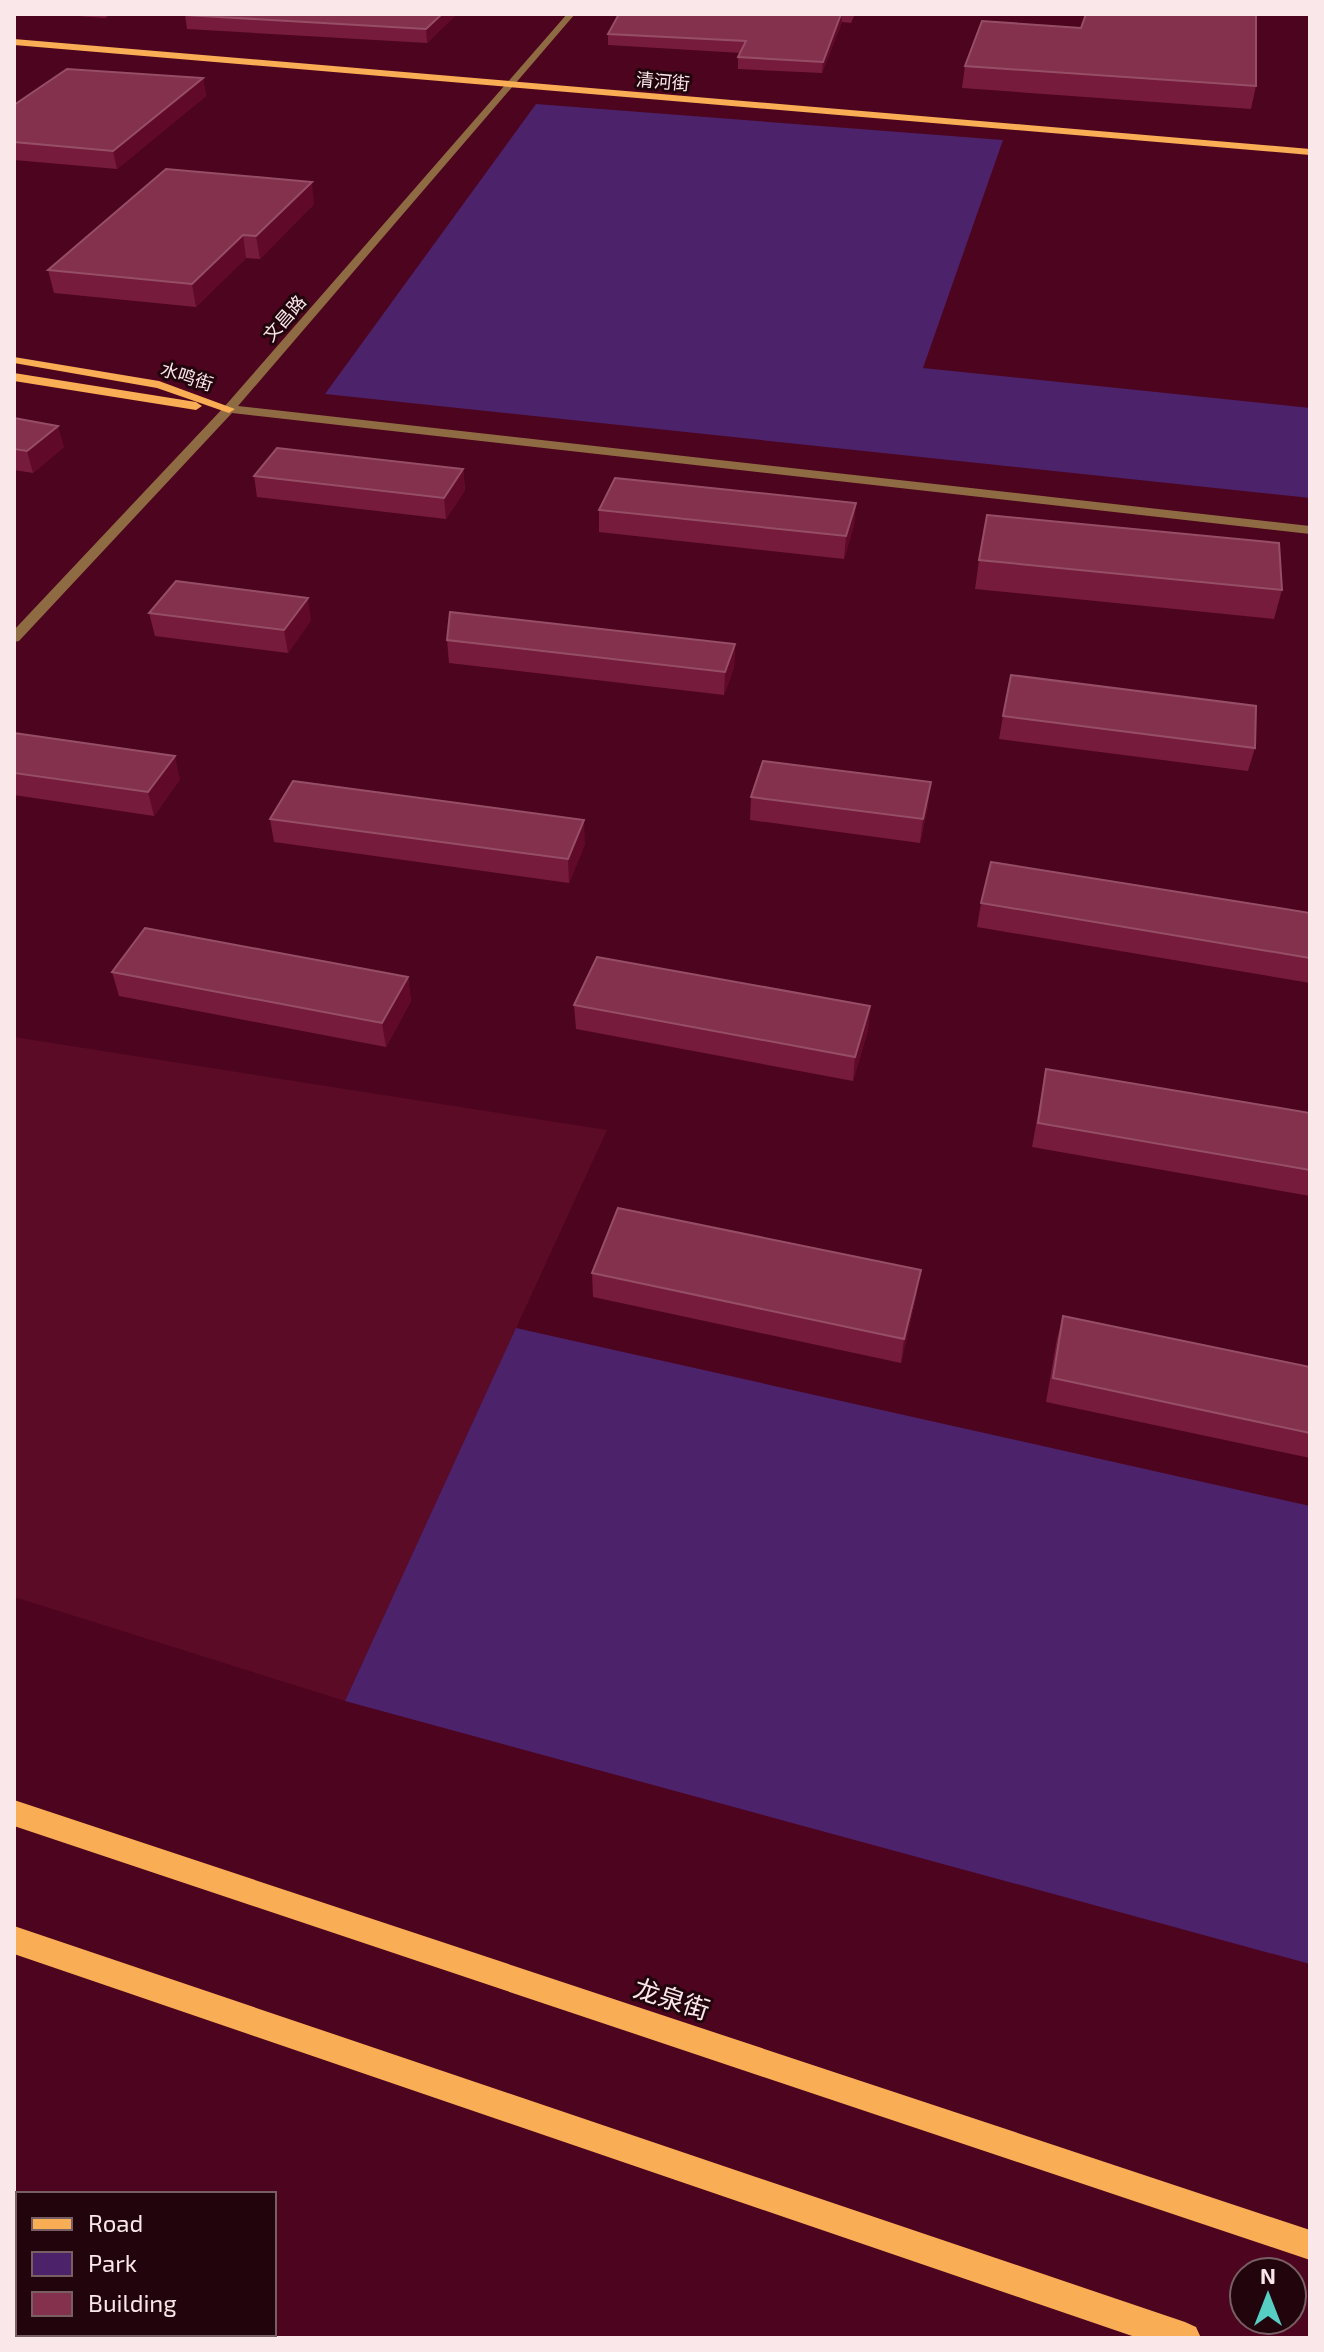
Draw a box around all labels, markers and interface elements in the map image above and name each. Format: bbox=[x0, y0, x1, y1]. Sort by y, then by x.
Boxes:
street label: 清河街 bbox=[635, 68, 691, 94]
street label: 文昌路 bbox=[258, 290, 310, 346]
street label: 水鸣街 bbox=[158, 357, 216, 395]
street label: 龙泉街 bbox=[630, 1971, 714, 2025]
legend bbox=[16, 2192, 276, 2336]
text: Road bbox=[88, 2208, 143, 2237]
text: Park bbox=[88, 2248, 137, 2277]
north arrow bbox=[1228, 2256, 1308, 2336]
text: N bbox=[1260, 2262, 1276, 2288]
text: Building bbox=[88, 2288, 177, 2317]

